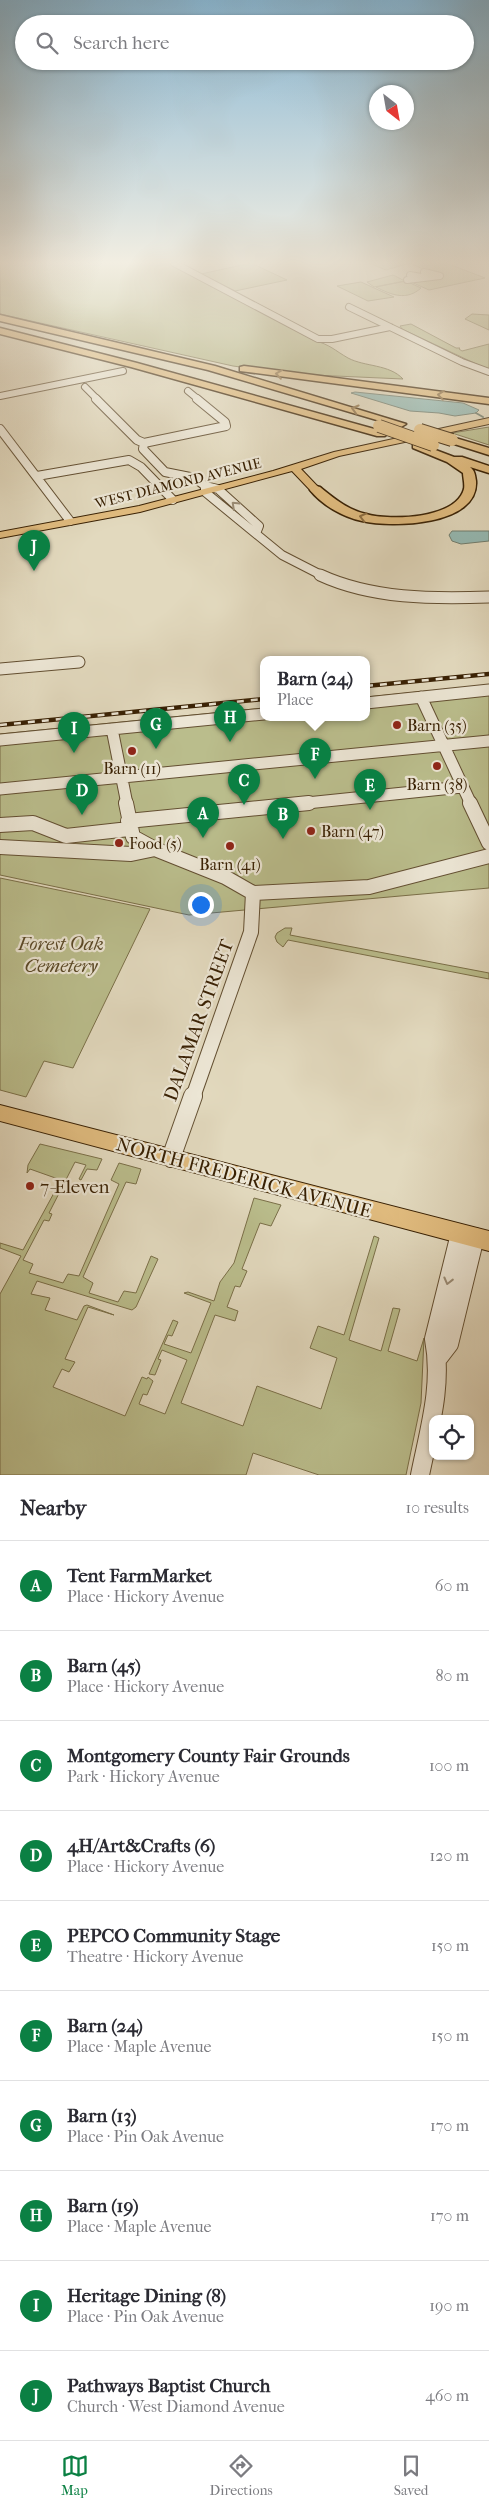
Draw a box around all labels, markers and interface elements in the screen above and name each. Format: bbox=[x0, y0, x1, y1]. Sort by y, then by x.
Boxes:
search box bbox=[15, 15, 474, 70]
icon: search bbox=[33, 29, 61, 57]
text: Search here bbox=[73, 32, 169, 54]
north arrow bbox=[369, 85, 414, 130]
one-way arrow bbox=[275, 369, 283, 380]
one-way arrow bbox=[436, 390, 444, 401]
one-way arrow bbox=[350, 404, 359, 415]
street label: WEST DIAMOND AVENUE bbox=[92, 454, 263, 513]
one-way arrow bbox=[232, 502, 241, 511]
one-way arrow bbox=[358, 512, 367, 523]
pin: J bbox=[18, 530, 50, 571]
popup bbox=[260, 656, 370, 721]
text: Barn (24) bbox=[277, 668, 353, 690]
text: Place bbox=[277, 690, 314, 709]
pin: H bbox=[214, 701, 246, 742]
pin: G bbox=[140, 708, 172, 749]
pin: I bbox=[58, 712, 90, 753]
place label: Barn (35) bbox=[407, 716, 467, 735]
marker: Barn (35) bbox=[391, 719, 403, 731]
pin: F bbox=[299, 738, 331, 779]
marker: Barn (11) bbox=[126, 745, 138, 757]
place label: Barn (11) bbox=[103, 759, 161, 778]
marker: Barn (38) bbox=[431, 760, 443, 772]
pin: C bbox=[228, 764, 260, 805]
pin: E bbox=[354, 769, 386, 810]
pin: D bbox=[66, 774, 98, 815]
place label: Barn (38) bbox=[407, 775, 467, 794]
pin: A bbox=[187, 797, 219, 838]
pin: B bbox=[267, 798, 299, 839]
place label: Barn (47) bbox=[321, 822, 384, 841]
marker: Barn (47) bbox=[305, 825, 317, 837]
place label: Food (5) bbox=[129, 834, 182, 853]
marker: Food (5) bbox=[113, 837, 125, 849]
marker: Barn (41) bbox=[224, 840, 236, 852]
place label: Barn (41) bbox=[199, 855, 261, 874]
your location bbox=[188, 892, 214, 918]
park label: Forest Oak Cemetery bbox=[17, 933, 104, 977]
street label: DALAMAR STREET bbox=[159, 936, 238, 1104]
street label: NORTH FREDERICK AVENUE bbox=[114, 1133, 374, 1223]
place label: 7-Eleven bbox=[40, 1176, 110, 1198]
marker: 7-Eleven bbox=[24, 1180, 36, 1192]
one-way arrow bbox=[444, 1276, 454, 1284]
map controls bbox=[429, 1415, 474, 1460]
button: locate bbox=[429, 1415, 474, 1460]
text: Nearby bbox=[20, 1496, 86, 1520]
text: 10 results bbox=[406, 1498, 469, 1517]
text: Tent FarmMarket bbox=[67, 1565, 212, 1587]
text: A bbox=[31, 1576, 41, 1595]
text: 60 m bbox=[435, 1576, 469, 1595]
text: Place · Hickory Avenue bbox=[67, 1587, 224, 1606]
text: Barn (45) bbox=[67, 1655, 141, 1677]
text: B bbox=[31, 1666, 41, 1685]
text: 80 m bbox=[435, 1666, 469, 1685]
text: Place · Hickory Avenue bbox=[67, 1677, 224, 1696]
text: Montgomery County Fair Grounds bbox=[67, 1745, 350, 1767]
text: C bbox=[31, 1756, 41, 1775]
text: 100 m bbox=[429, 1756, 469, 1775]
text: Park · Hickory Avenue bbox=[67, 1767, 220, 1786]
text: 4H/Art&Crafts (6) bbox=[67, 1835, 215, 1857]
text: D bbox=[30, 1846, 42, 1865]
text: 120 m bbox=[430, 1846, 469, 1865]
text: Place · Hickory Avenue bbox=[67, 1857, 224, 1876]
text: PEPCO Community Stage bbox=[67, 1925, 280, 1947]
text: E bbox=[31, 1936, 41, 1955]
text: 150 m bbox=[431, 1936, 469, 1955]
text: Theatre · Hickory Avenue bbox=[67, 1947, 243, 1966]
text: Barn (24) bbox=[67, 2015, 143, 2037]
text: F bbox=[32, 2026, 40, 2045]
text: 150 m bbox=[431, 2026, 469, 2045]
text: Place · Maple Avenue bbox=[67, 2037, 211, 2056]
text: Barn (13) bbox=[67, 2105, 136, 2127]
text: G bbox=[30, 2116, 42, 2135]
text: 170 m bbox=[430, 2116, 469, 2135]
text: Place · Pin Oak Avenue bbox=[67, 2127, 224, 2146]
text: Barn (19) bbox=[67, 2195, 139, 2217]
text: H bbox=[30, 2206, 42, 2225]
text: 170 m bbox=[430, 2206, 469, 2225]
text: Place · Maple Avenue bbox=[67, 2217, 211, 2236]
text: Heritage Dining (8) bbox=[67, 2285, 226, 2307]
text: I bbox=[33, 2296, 39, 2315]
text: 190 m bbox=[429, 2296, 469, 2315]
text: Place · Pin Oak Avenue bbox=[67, 2307, 224, 2326]
text: Pathways Baptist Church bbox=[67, 2375, 270, 2397]
text: J bbox=[33, 2386, 39, 2405]
text: 460 m bbox=[425, 2386, 469, 2405]
text: Church · West Diamond Avenue bbox=[67, 2397, 285, 2416]
tab: Map bbox=[61, 2452, 89, 2499]
tab: Directions bbox=[210, 2452, 273, 2499]
tab: Saved bbox=[394, 2452, 428, 2499]

